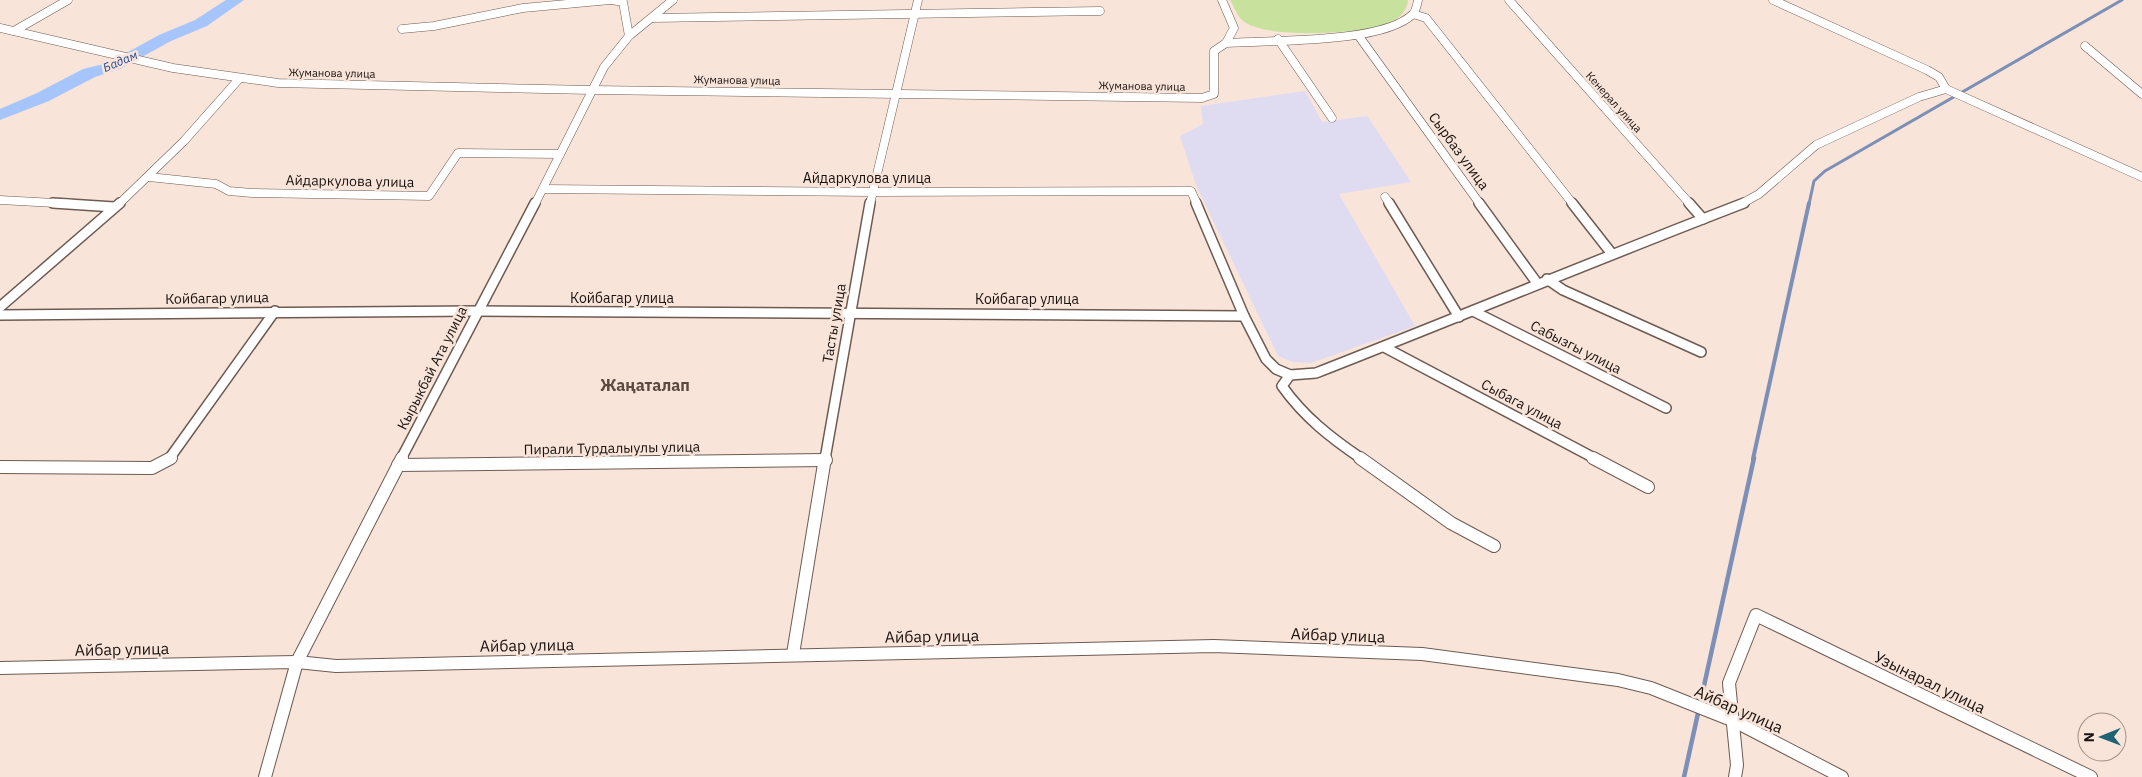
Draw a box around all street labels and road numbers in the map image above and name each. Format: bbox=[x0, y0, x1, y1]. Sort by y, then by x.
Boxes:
street label: Жуманова улица bbox=[288, 65, 376, 81]
street label: Кенерал улица bbox=[1583, 69, 1645, 135]
street label: Жуманова улица bbox=[693, 72, 781, 88]
street label: Жуманова улица bbox=[1098, 78, 1186, 94]
street label: Сырбаз улица bbox=[1425, 109, 1493, 194]
street label: Айдаркулова улица bbox=[803, 169, 932, 187]
street label: Айдаркулова улица bbox=[286, 171, 415, 191]
street label: Тасты улица bbox=[818, 281, 850, 364]
street label: Койбагар улица bbox=[165, 288, 270, 308]
street label: Койбагар улица bbox=[570, 289, 674, 307]
street label: Койбагар улица bbox=[975, 290, 1079, 308]
street label: Кырыкбай Ата улица bbox=[393, 303, 471, 433]
street label: Сабызгы улица bbox=[1528, 316, 1625, 378]
street label: Сыбага улица bbox=[1478, 375, 1566, 433]
street label: Пирали Турдалыулы улица bbox=[524, 437, 701, 459]
street label: Айбар улица bbox=[1290, 623, 1386, 647]
street label: Айбар улица bbox=[885, 625, 980, 647]
street label: Айбар улица bbox=[480, 634, 575, 656]
street label: Айбар улица bbox=[75, 638, 170, 660]
street label: Узынарал улица bbox=[1871, 646, 1989, 718]
street label: Айбар улица bbox=[1692, 681, 1787, 738]

